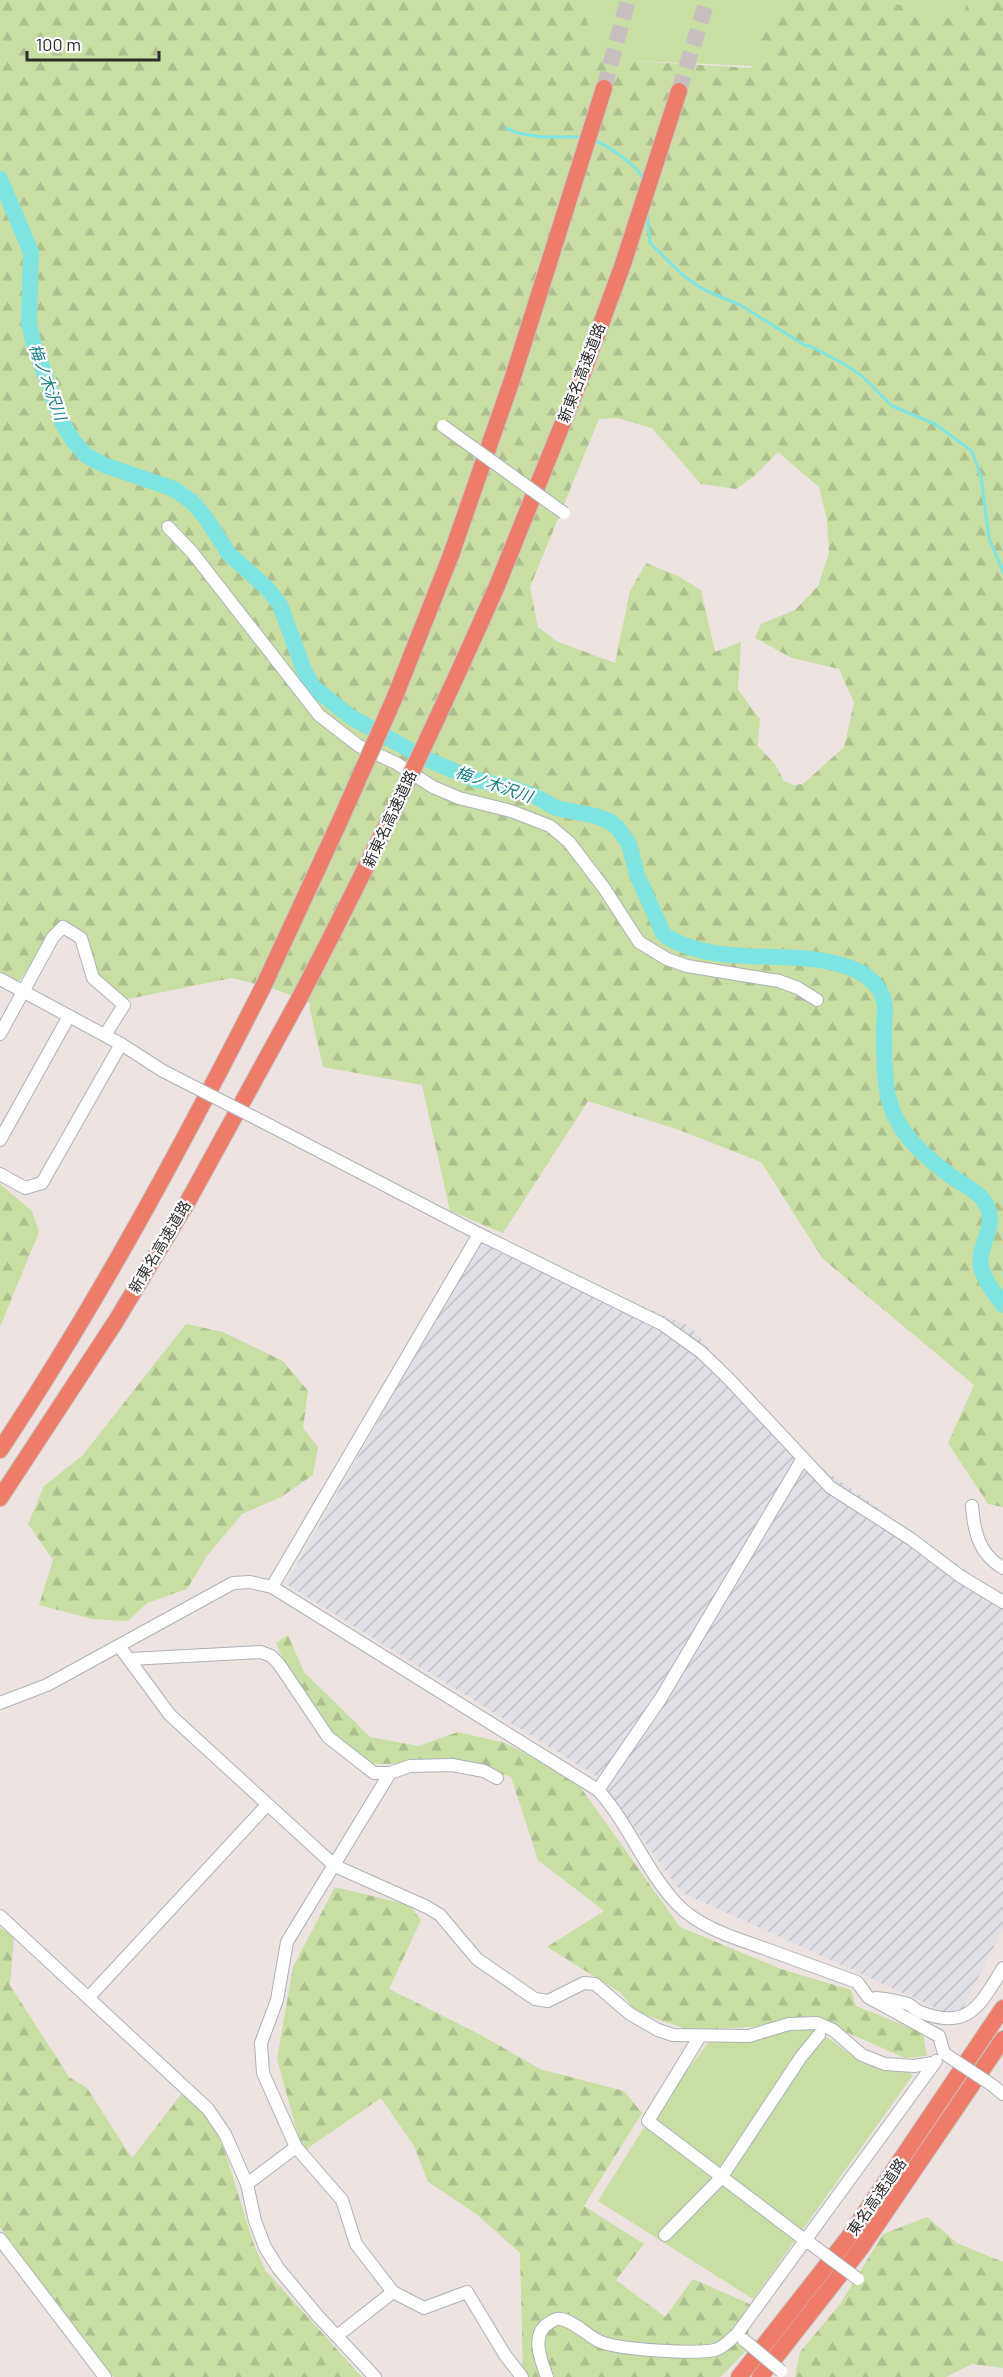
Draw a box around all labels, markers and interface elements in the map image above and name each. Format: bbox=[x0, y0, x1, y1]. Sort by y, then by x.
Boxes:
scale bar bbox=[27, 24, 159, 62]
text: 100 m bbox=[36, 33, 81, 55]
street label: 新東名高速道路 bbox=[554, 320, 608, 425]
water label: 梅ノ木沢川 bbox=[26, 341, 72, 425]
water label: 梅ノ木沢川 bbox=[453, 762, 537, 806]
street label: 新東名高速道路 bbox=[359, 767, 419, 870]
street label: 新東名高速道路 bbox=[124, 1197, 194, 1296]
street label: 東名高速道路 bbox=[843, 2154, 909, 2238]

